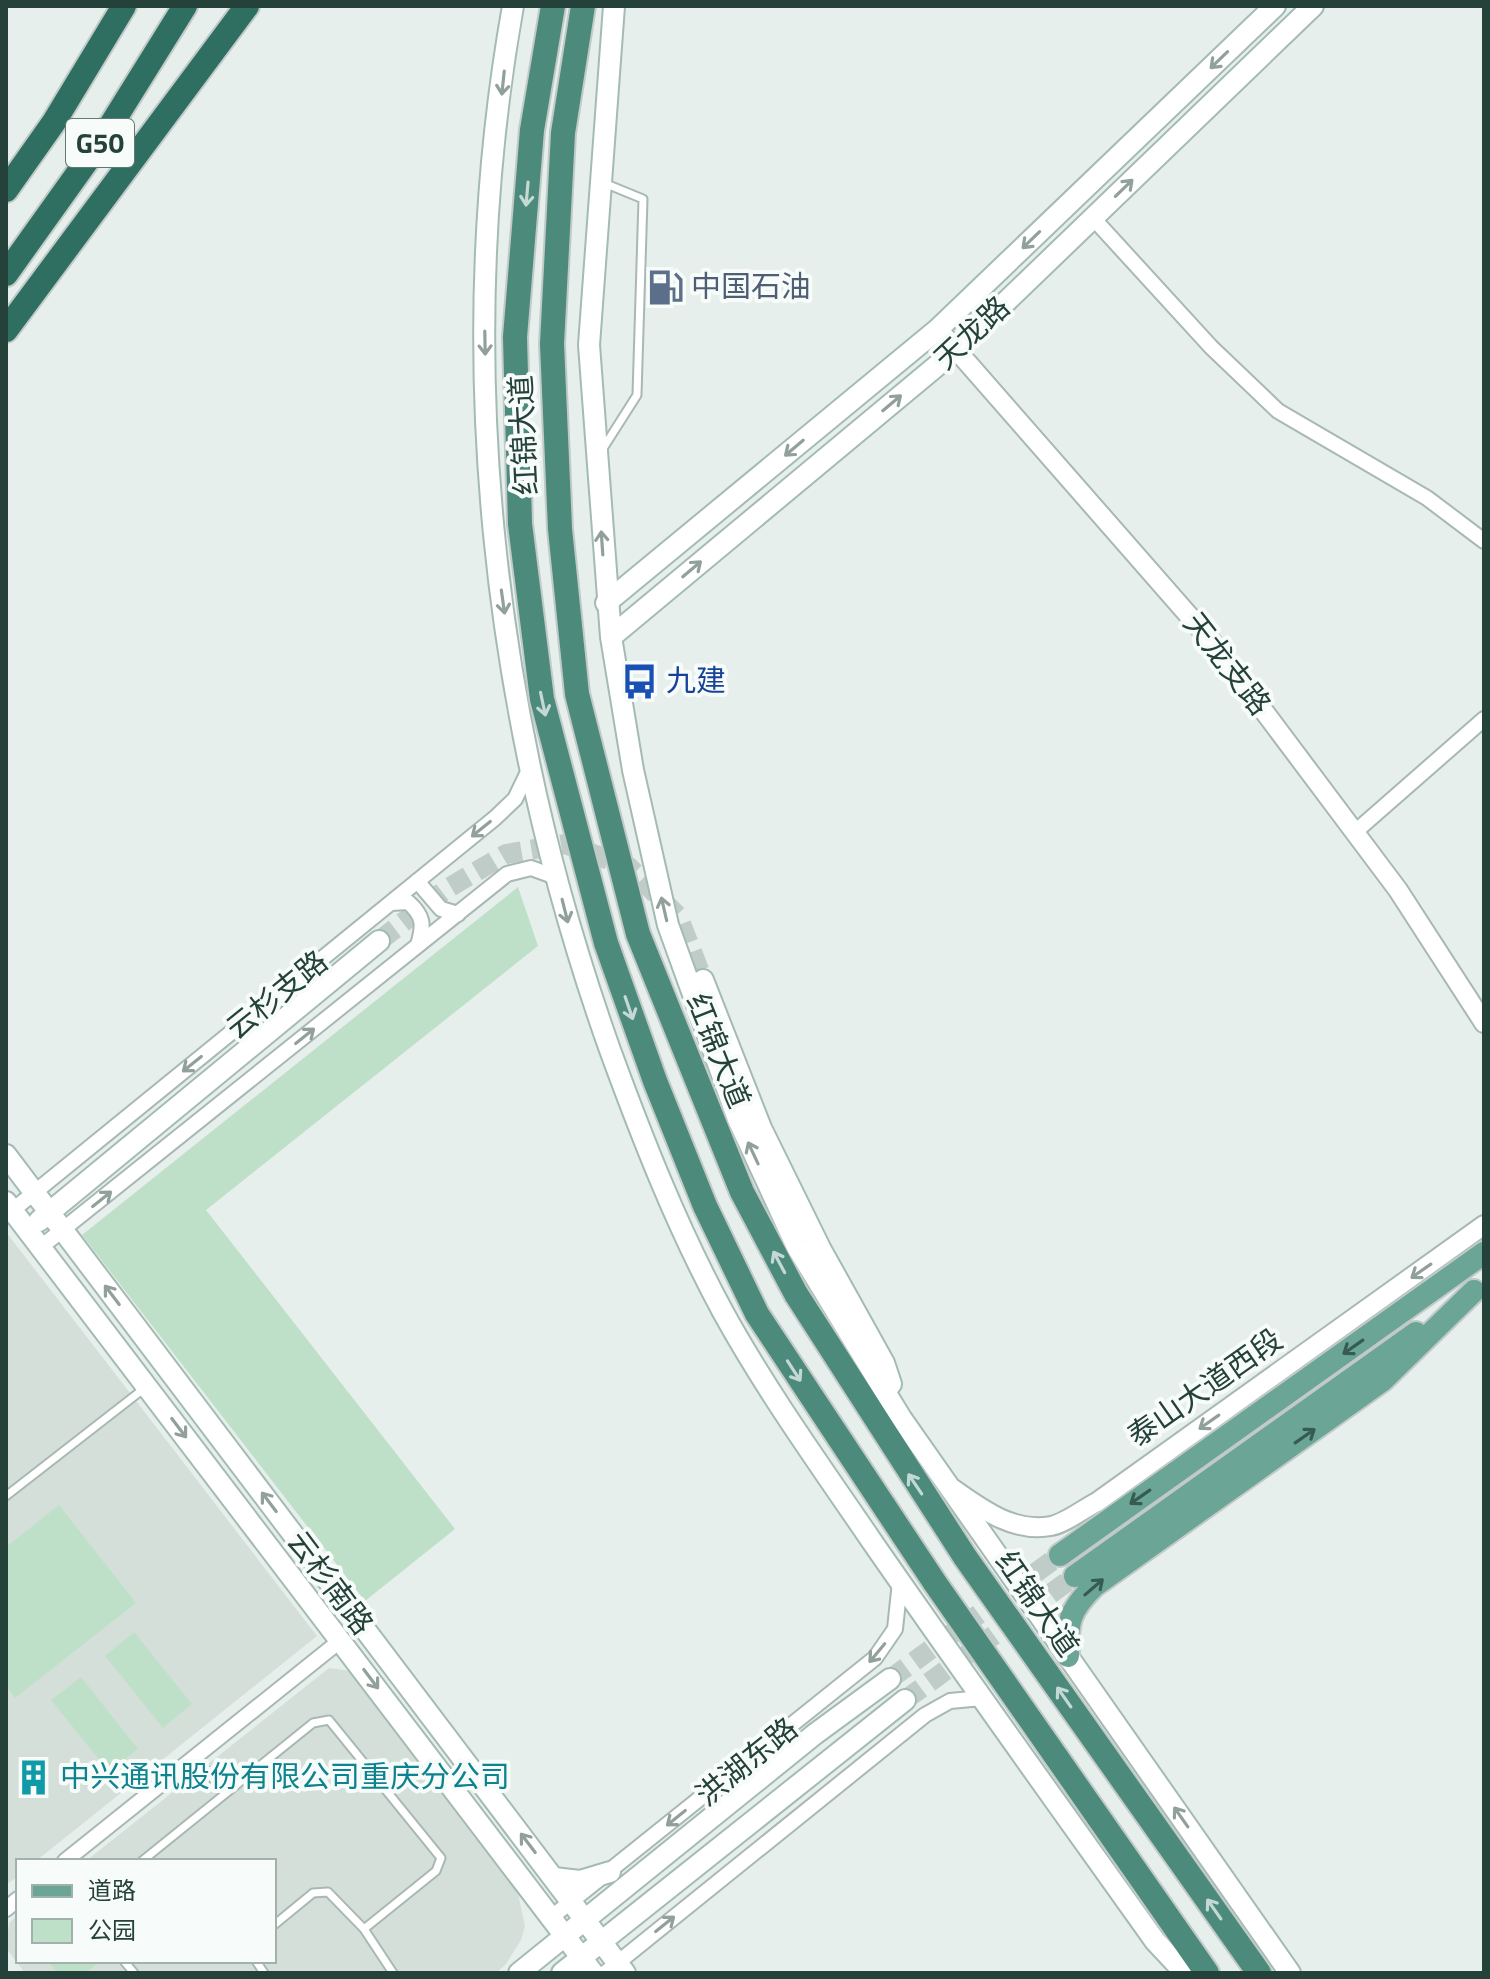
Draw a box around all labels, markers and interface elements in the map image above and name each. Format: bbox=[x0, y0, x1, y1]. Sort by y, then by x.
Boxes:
one-way arrow bbox=[1210, 50, 1229, 69]
one-way arrow bbox=[495, 69, 510, 96]
road number: G50 bbox=[66, 119, 134, 167]
one-way arrow bbox=[1114, 179, 1134, 198]
one-way arrow bbox=[519, 180, 534, 207]
one-way arrow bbox=[1022, 230, 1041, 249]
place label: 中国石油 bbox=[691, 263, 811, 309]
fuel station icon: 中国石油 bbox=[646, 268, 684, 306]
street label: 天龙路 bbox=[923, 285, 1020, 380]
one-way arrow bbox=[477, 329, 493, 356]
street label: 红锦大道 bbox=[497, 374, 549, 496]
one-way arrow bbox=[882, 394, 902, 412]
one-way arrow bbox=[784, 439, 805, 457]
one-way arrow bbox=[594, 530, 609, 557]
one-way arrow bbox=[681, 560, 702, 578]
one-way arrow bbox=[496, 589, 511, 614]
street label: 天龙支路 bbox=[1173, 602, 1283, 725]
place label: 九建 bbox=[666, 657, 726, 703]
bus stop icon: 九建 bbox=[621, 662, 659, 700]
one-way arrow bbox=[536, 691, 551, 716]
one-way arrow bbox=[471, 821, 492, 838]
one-way arrow bbox=[656, 896, 671, 922]
one-way arrow bbox=[558, 898, 573, 924]
street label: 云杉支路 bbox=[215, 939, 337, 1050]
street label: 红锦大道 bbox=[675, 986, 763, 1115]
one-way arrow bbox=[623, 995, 637, 1020]
one-way arrow bbox=[294, 1027, 315, 1045]
one-way arrow bbox=[183, 1055, 203, 1073]
one-way arrow bbox=[745, 1141, 760, 1165]
one-way arrow bbox=[91, 1190, 112, 1208]
one-way arrow bbox=[771, 1251, 787, 1275]
one-way arrow bbox=[1411, 1263, 1433, 1280]
one-way arrow bbox=[104, 1285, 121, 1306]
street label: 泰山大道西段 bbox=[1118, 1317, 1291, 1458]
one-way arrow bbox=[1342, 1339, 1364, 1355]
one-way arrow bbox=[786, 1359, 802, 1382]
one-way arrow bbox=[1199, 1414, 1221, 1430]
one-way arrow bbox=[171, 1417, 188, 1439]
one-way arrow bbox=[1293, 1427, 1315, 1444]
one-way arrow bbox=[907, 1473, 923, 1495]
one-way arrow bbox=[1130, 1489, 1152, 1506]
one-way arrow bbox=[261, 1492, 278, 1513]
street label: 云杉南路 bbox=[276, 1521, 385, 1644]
street label: 红锦大道 bbox=[985, 1541, 1091, 1666]
one-way arrow bbox=[1083, 1579, 1103, 1597]
one-way arrow bbox=[868, 1643, 886, 1663]
one-way arrow bbox=[363, 1668, 380, 1690]
one-way arrow bbox=[1055, 1687, 1072, 1709]
street label: 洪湖东路 bbox=[685, 1706, 807, 1817]
place label: 中兴通讯股份有限公司重庆分公司 bbox=[60, 1753, 510, 1799]
building icon: 中兴通讯股份有限公司重庆分公司 bbox=[15, 1758, 53, 1796]
one-way arrow bbox=[1173, 1807, 1189, 1829]
one-way arrow bbox=[666, 1809, 687, 1827]
one-way arrow bbox=[520, 1833, 537, 1854]
legend bbox=[16, 1859, 276, 1963]
text: 道路 bbox=[88, 1872, 136, 1908]
one-way arrow bbox=[1206, 1899, 1222, 1921]
text: 公园 bbox=[88, 1912, 136, 1948]
one-way arrow bbox=[654, 1915, 675, 1933]

